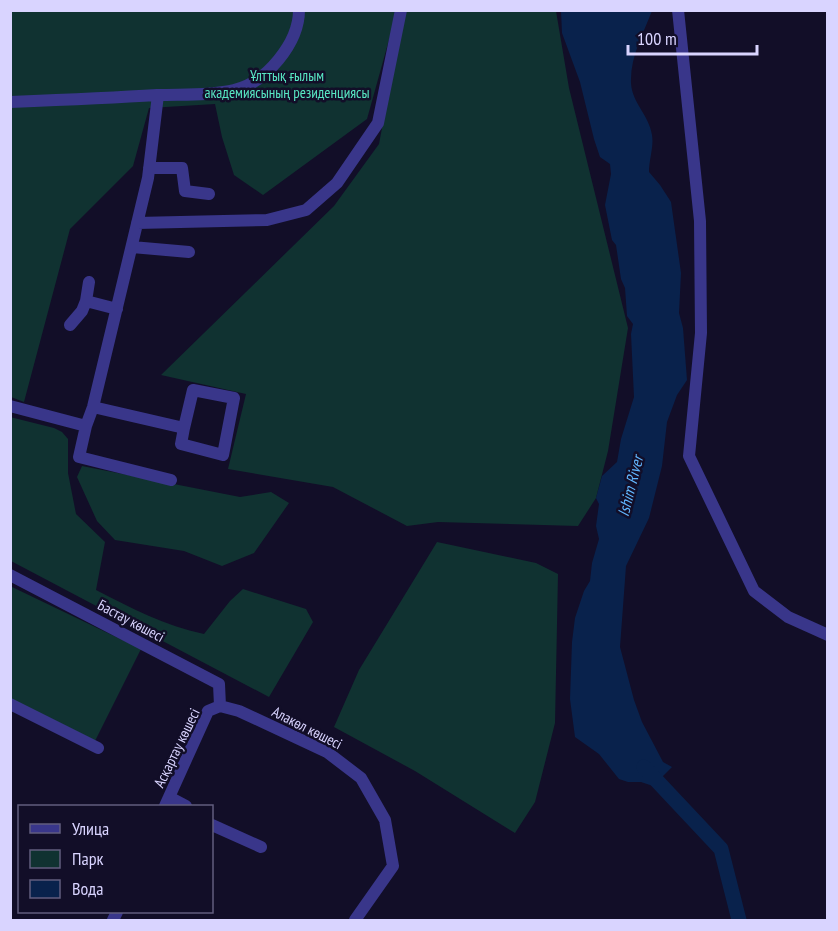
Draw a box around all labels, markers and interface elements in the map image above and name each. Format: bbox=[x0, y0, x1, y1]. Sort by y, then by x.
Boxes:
scale bar bbox=[628, 18, 757, 56]
text: 100 m bbox=[637, 27, 677, 50]
park label: Ұлттық ғылым академиясының резиденциясы bbox=[205, 66, 369, 102]
water label: Ishim River bbox=[613, 451, 648, 518]
street label: Бастау көшесі bbox=[95, 595, 168, 646]
street label: Алакөл көшесі bbox=[269, 702, 346, 753]
street label: Асқартау көшесі bbox=[149, 705, 204, 790]
legend bbox=[18, 805, 213, 913]
text: Улица bbox=[72, 817, 109, 840]
text: Парк bbox=[72, 847, 103, 870]
text: Вода bbox=[72, 877, 103, 900]

